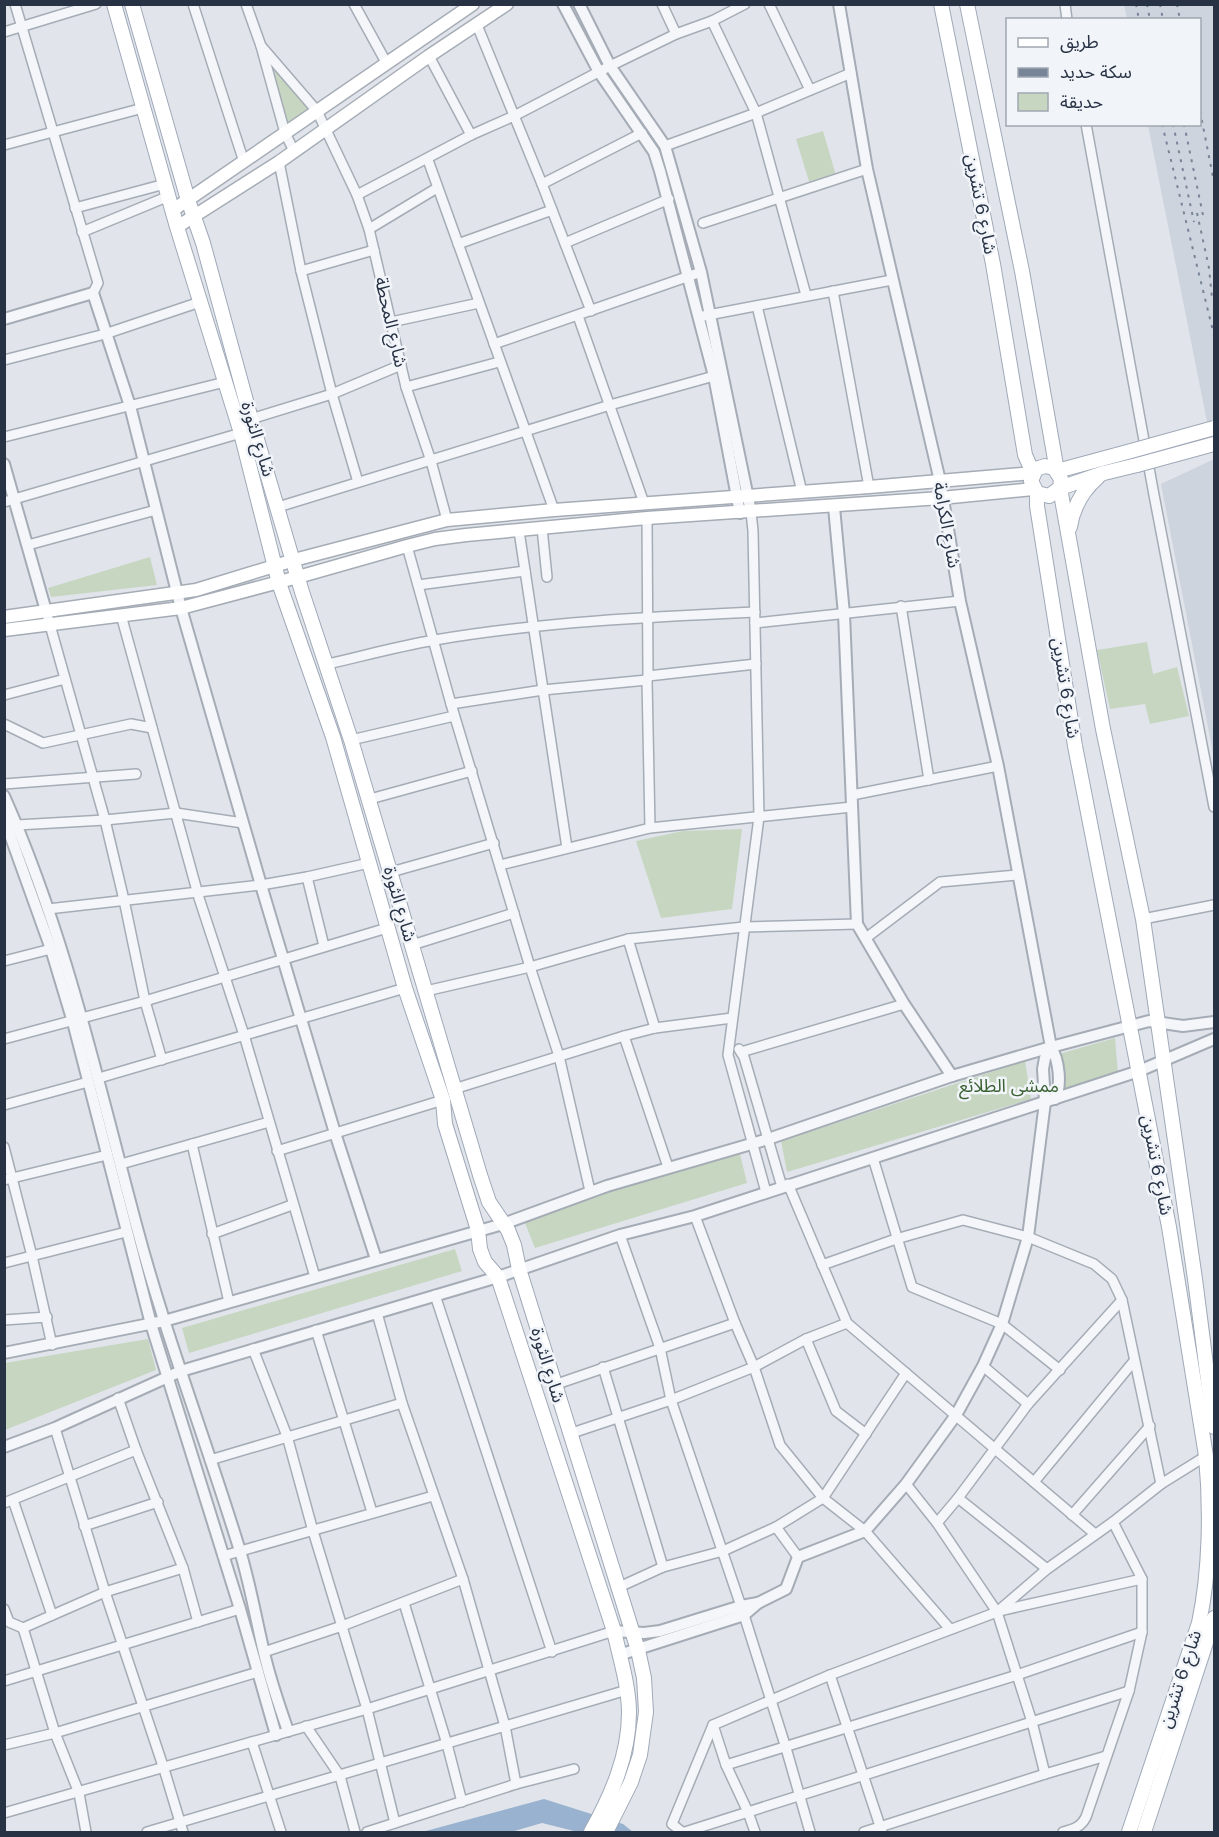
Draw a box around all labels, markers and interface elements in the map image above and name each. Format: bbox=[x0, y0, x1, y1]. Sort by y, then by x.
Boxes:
legend bbox=[1006, 18, 1201, 126]
text: طريق bbox=[1060, 30, 1099, 54]
text: سكة حديد bbox=[1060, 60, 1132, 84]
text: حديقة bbox=[1060, 90, 1103, 114]
street label: شارع 6 تشرين bbox=[958, 152, 1002, 257]
street label: شارع المحطة bbox=[367, 274, 413, 370]
street label: شارع الثورة bbox=[233, 399, 281, 480]
street label: شارع الكرامة bbox=[926, 480, 966, 570]
street label: شارع 6 تشرين bbox=[1044, 636, 1086, 740]
street label: شارع الثورة bbox=[376, 864, 422, 945]
park label: ممشى الطلائع bbox=[959, 1074, 1059, 1100]
street label: شارع 6 تشرين bbox=[1134, 1113, 1178, 1218]
street label: شارع الثورة bbox=[523, 1325, 571, 1406]
street label: شارع 6 تشرين bbox=[1153, 1627, 1209, 1732]

